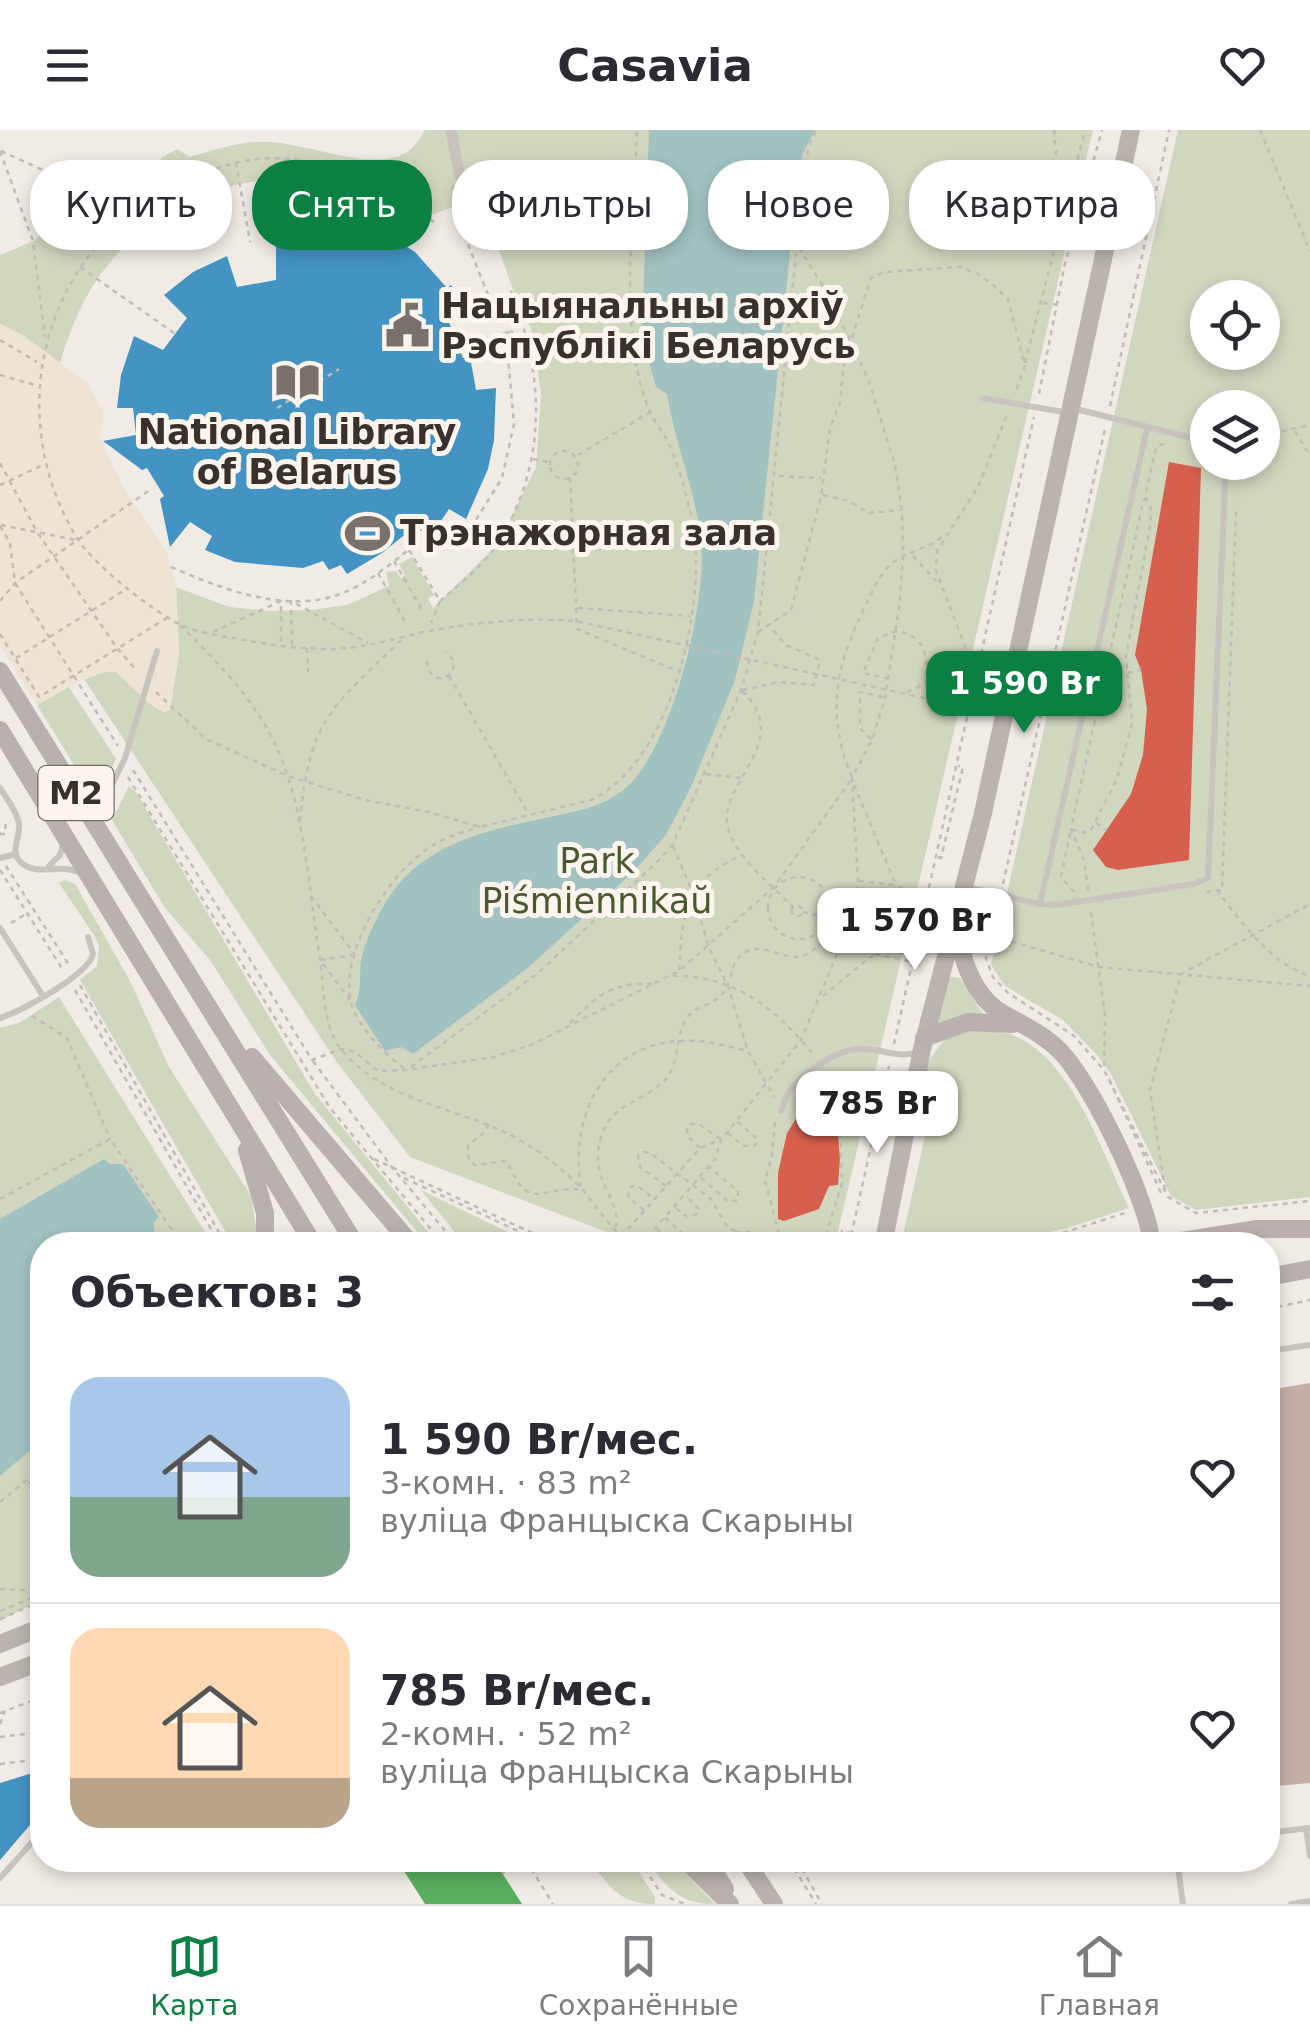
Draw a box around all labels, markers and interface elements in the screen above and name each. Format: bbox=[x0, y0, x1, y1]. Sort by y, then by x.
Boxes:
icon: menu bbox=[40, 38, 95, 93]
icon: heart bbox=[1215, 38, 1270, 93]
text: Casavia bbox=[557, 39, 753, 92]
chip: Купить bbox=[30, 160, 232, 250]
chip: Снять bbox=[252, 160, 432, 250]
chip: Фильтры bbox=[452, 160, 688, 250]
chip: Новое bbox=[708, 160, 889, 250]
chip: Квартира bbox=[909, 160, 1155, 250]
map controls bbox=[1190, 280, 1280, 480]
button: locate bbox=[1190, 280, 1280, 370]
place label: Нацыянальны архіў Рэспублікі Беларусь bbox=[441, 286, 856, 366]
public building icon: Нацыянальны архіў Рэспублікі Беларусь bbox=[384, 302, 432, 350]
library icon: National Library of Belarus bbox=[273, 358, 321, 406]
button: layers bbox=[1190, 390, 1280, 480]
place label: National Library of Belarus bbox=[138, 412, 457, 492]
sports icon: Трэнажорная зала bbox=[343, 509, 391, 557]
place label: Трэнажорная зала bbox=[400, 513, 777, 553]
pin: 1 590 Br bbox=[921, 651, 1127, 736]
text: 1 590 Br bbox=[948, 664, 1100, 702]
road number: М2 bbox=[38, 766, 114, 820]
park label: Park Piśmiennikaŭ bbox=[481, 841, 713, 921]
pin: 1 570 Br bbox=[812, 888, 1018, 973]
text: 1 570 Br bbox=[839, 901, 991, 939]
pin: 785 Br bbox=[796, 1071, 958, 1156]
text: 785 Br bbox=[818, 1084, 936, 1122]
icon: filters bbox=[1185, 1265, 1240, 1320]
text: Объектов: 3 bbox=[70, 1268, 364, 1317]
text: 1 590 Br/мес. bbox=[380, 1415, 698, 1464]
icon: home bbox=[150, 1417, 270, 1537]
icon: heart bbox=[1185, 1450, 1240, 1505]
text: 3-комн. · 83 m² bbox=[380, 1464, 631, 1502]
text: вуліца Францыска Скарыны bbox=[380, 1502, 854, 1540]
text: 785 Br/мес. bbox=[380, 1666, 654, 1715]
icon: home bbox=[150, 1668, 270, 1788]
icon: heart bbox=[1185, 1701, 1240, 1756]
text: 2-комн. · 52 m² bbox=[380, 1715, 631, 1753]
text: вуліца Францыска Скарыны bbox=[380, 1753, 854, 1791]
tab: Карта bbox=[150, 1929, 238, 2022]
tab: Сохранённые bbox=[539, 1929, 738, 2022]
tab: Главная bbox=[1039, 1929, 1160, 2022]

